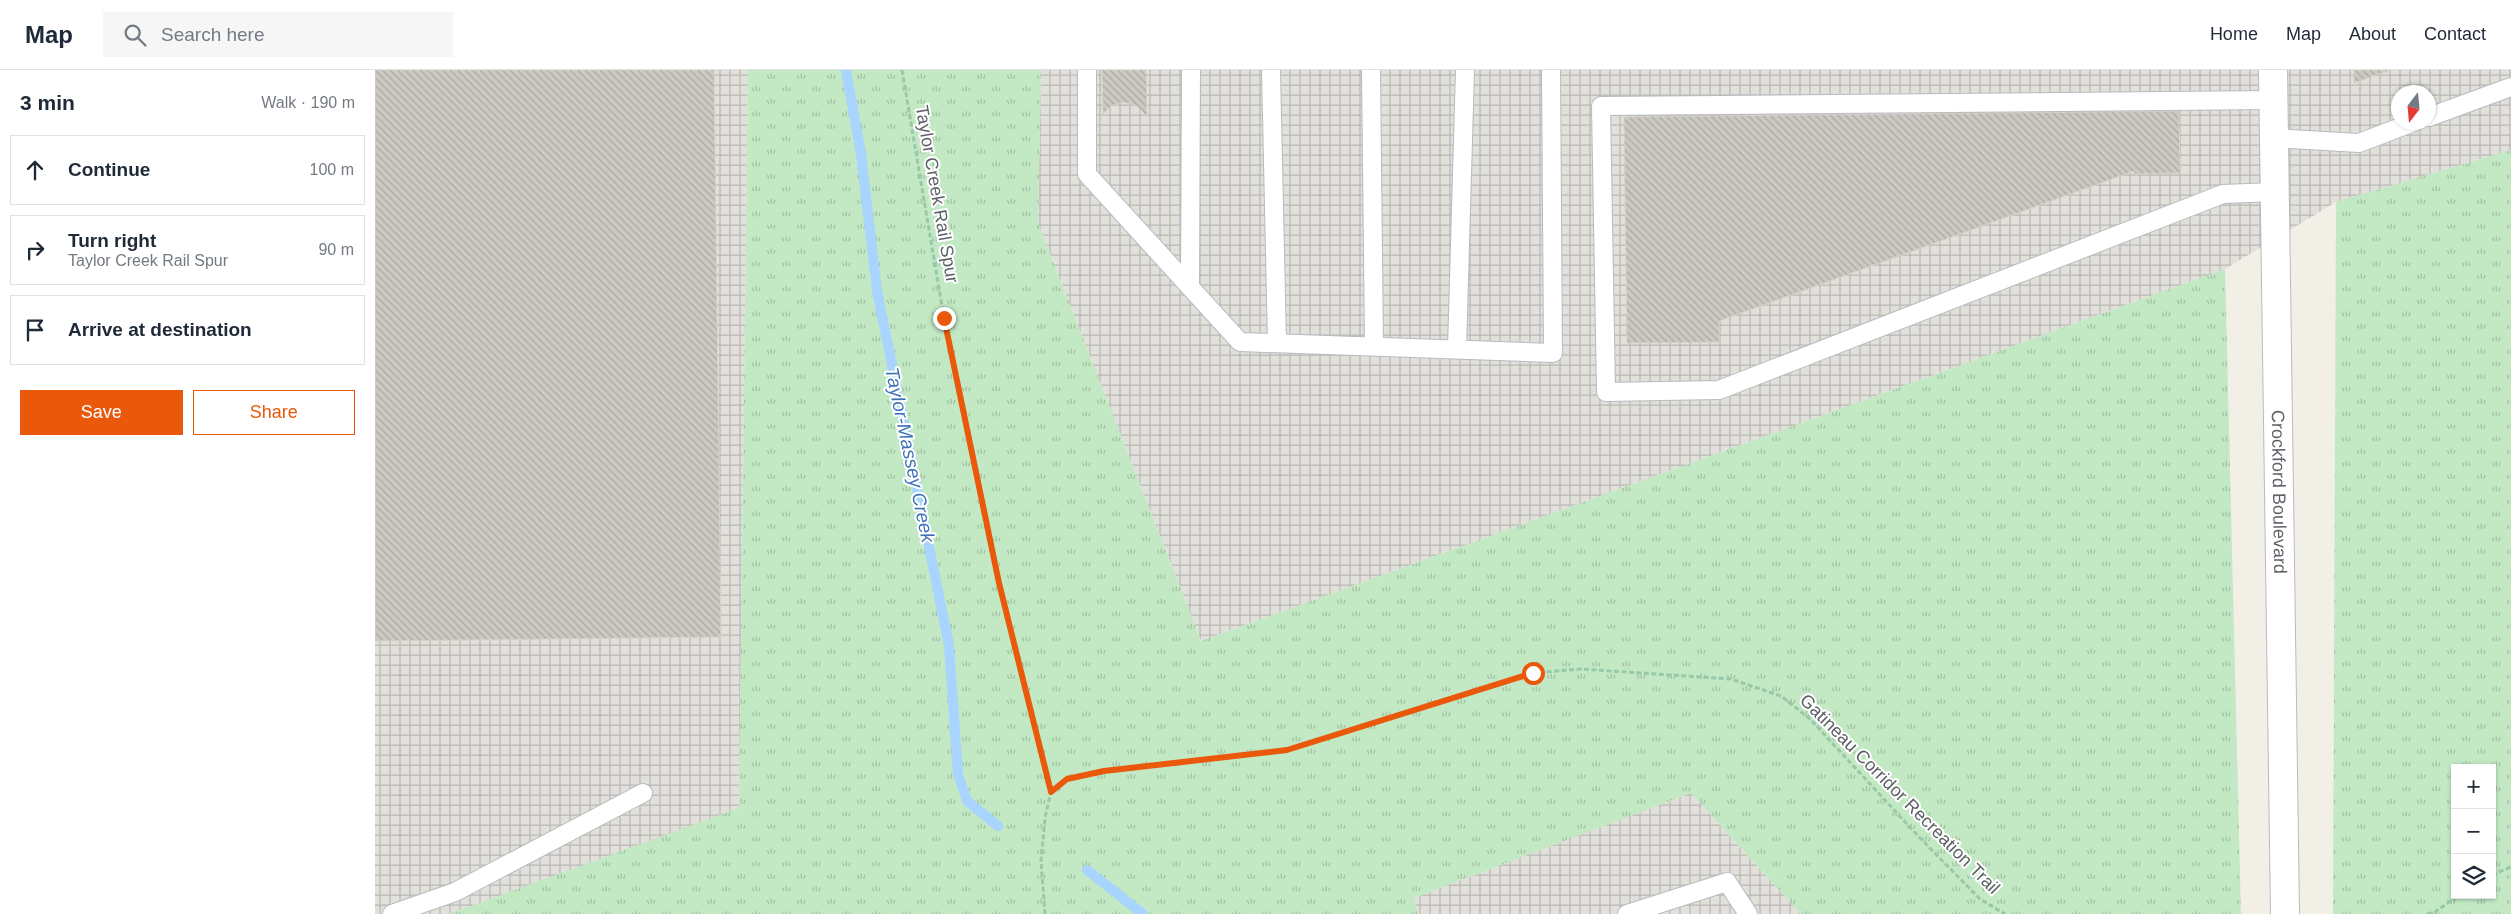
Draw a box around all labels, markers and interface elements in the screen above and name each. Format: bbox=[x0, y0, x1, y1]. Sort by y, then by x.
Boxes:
search box bbox=[103, 12, 453, 57]
text: Map bbox=[25, 21, 73, 48]
icon: search bbox=[121, 21, 149, 49]
text: Search here bbox=[161, 24, 265, 45]
text: Home bbox=[2210, 24, 2258, 44]
text: Map bbox=[2286, 24, 2321, 44]
text: About bbox=[2349, 24, 2396, 44]
text: Contact bbox=[2424, 24, 2486, 44]
north arrow bbox=[2391, 85, 2436, 130]
text: 3 min bbox=[20, 91, 75, 114]
text: Walk · 190 m bbox=[261, 94, 355, 111]
street label: Taylor Creek Rail Spur bbox=[912, 104, 962, 284]
icon: ahead bbox=[21, 156, 49, 184]
text: Continue bbox=[68, 159, 150, 180]
text: 100 m bbox=[310, 161, 354, 178]
text: Turn right bbox=[68, 230, 156, 251]
icon: right bbox=[21, 236, 49, 264]
text: 90 m bbox=[318, 241, 354, 258]
text: Taylor Creek Rail Spur bbox=[68, 252, 228, 269]
route end bbox=[933, 307, 956, 330]
icon: arrive bbox=[21, 316, 49, 344]
text: Arrive at destination bbox=[68, 319, 252, 340]
water label: Taylor-Massey Creek bbox=[881, 366, 939, 546]
button: Save bbox=[20, 390, 183, 435]
button: Share bbox=[193, 390, 355, 435]
street label: Crockford Boulevard bbox=[2268, 410, 2290, 574]
route start bbox=[1522, 662, 1545, 685]
street label: Gatineau Corridor Recreation Trail bbox=[1796, 690, 2004, 898]
map controls bbox=[2451, 764, 2496, 899]
button: + bbox=[2451, 764, 2496, 809]
button: − bbox=[2451, 809, 2496, 854]
button: layers bbox=[2451, 854, 2496, 899]

